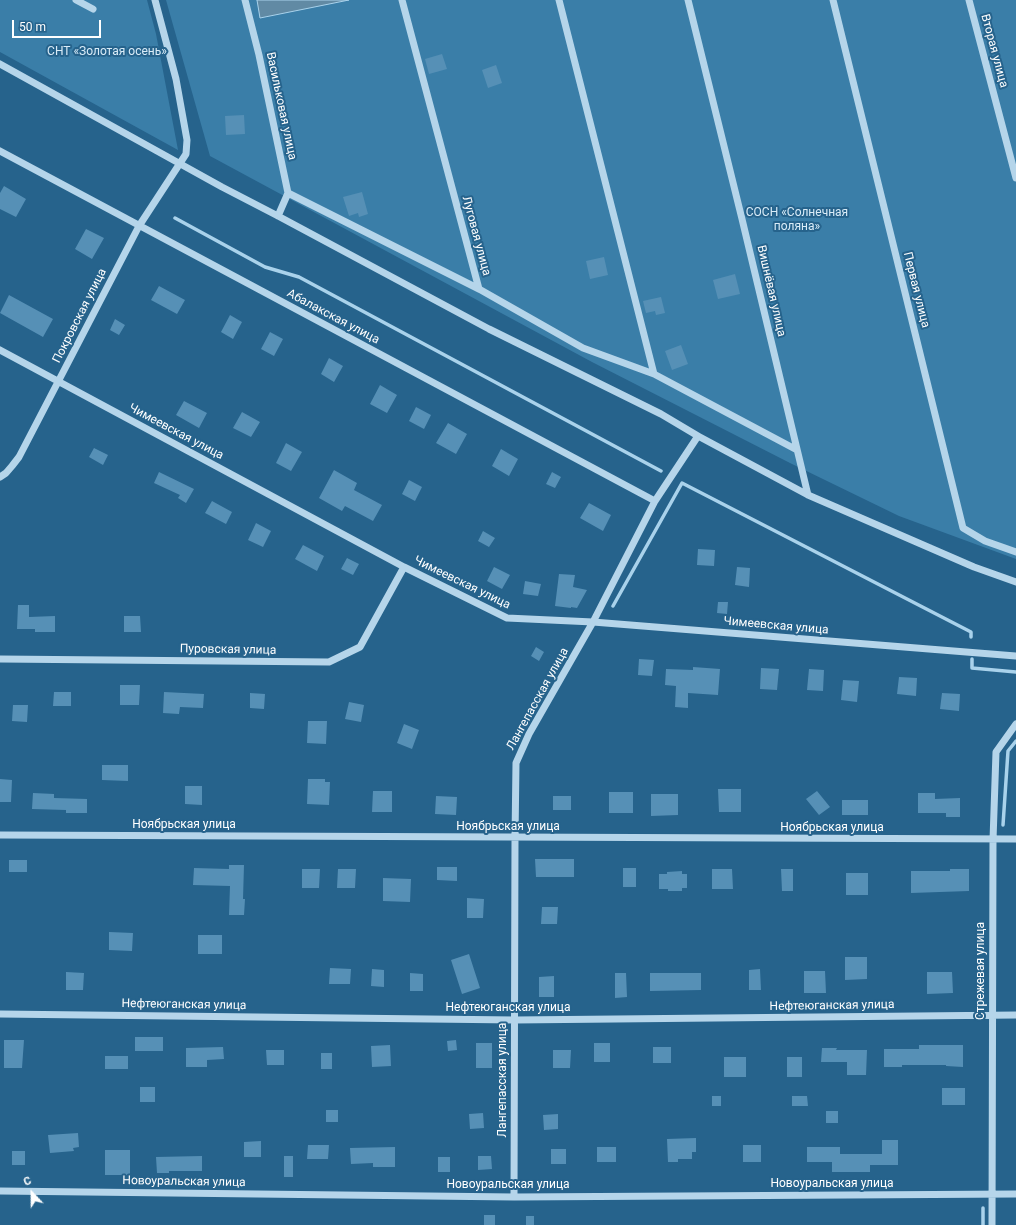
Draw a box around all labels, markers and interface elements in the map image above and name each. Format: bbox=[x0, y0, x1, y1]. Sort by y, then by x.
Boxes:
scale bar bbox=[14, 12, 103, 38]
street label: Вторая улица bbox=[977, 13, 1011, 89]
text: 50 m bbox=[19, 20, 46, 34]
park label: СНТ «Золотая осень» bbox=[47, 45, 167, 59]
street label: Васильковая улица bbox=[263, 51, 299, 161]
street label: Луговая улица bbox=[458, 195, 494, 277]
park label: СОСН «Солнечная поляна» bbox=[746, 206, 848, 234]
street label: Вишнёвая улица bbox=[753, 244, 789, 338]
street label: Первая улица bbox=[900, 251, 932, 329]
street label: Покровская улица bbox=[50, 266, 110, 366]
street label: Абалакская улица bbox=[284, 287, 382, 347]
street label: Чимеевская улица bbox=[126, 401, 226, 463]
street label: Чимеевская улица bbox=[411, 553, 513, 613]
street label: Чимеевская улица bbox=[723, 614, 829, 638]
street label: Пуровская улица bbox=[180, 642, 276, 658]
street label: Лангепасская улица bbox=[504, 645, 572, 753]
street label: Ноябрьская улица bbox=[132, 818, 236, 832]
street label: Ноябрьская улица bbox=[456, 820, 560, 834]
street label: Ноябрьская улица bbox=[780, 821, 884, 835]
street label: Стрежевая улица bbox=[974, 922, 988, 1020]
street label: Нефтеюганская улица bbox=[121, 997, 247, 1013]
street label: Нефтеюганская улица bbox=[769, 998, 895, 1014]
street label: Нефтеюганская улица bbox=[446, 1001, 570, 1015]
street label: Лангепасская улица bbox=[496, 1023, 510, 1137]
north arrow bbox=[12, 1173, 52, 1213]
text: С bbox=[22, 1174, 33, 1189]
street label: Новоуральская улица bbox=[122, 1174, 246, 1190]
street label: Новоуральская улица bbox=[770, 1177, 894, 1191]
street label: Новоуральская улица bbox=[446, 1178, 570, 1192]

